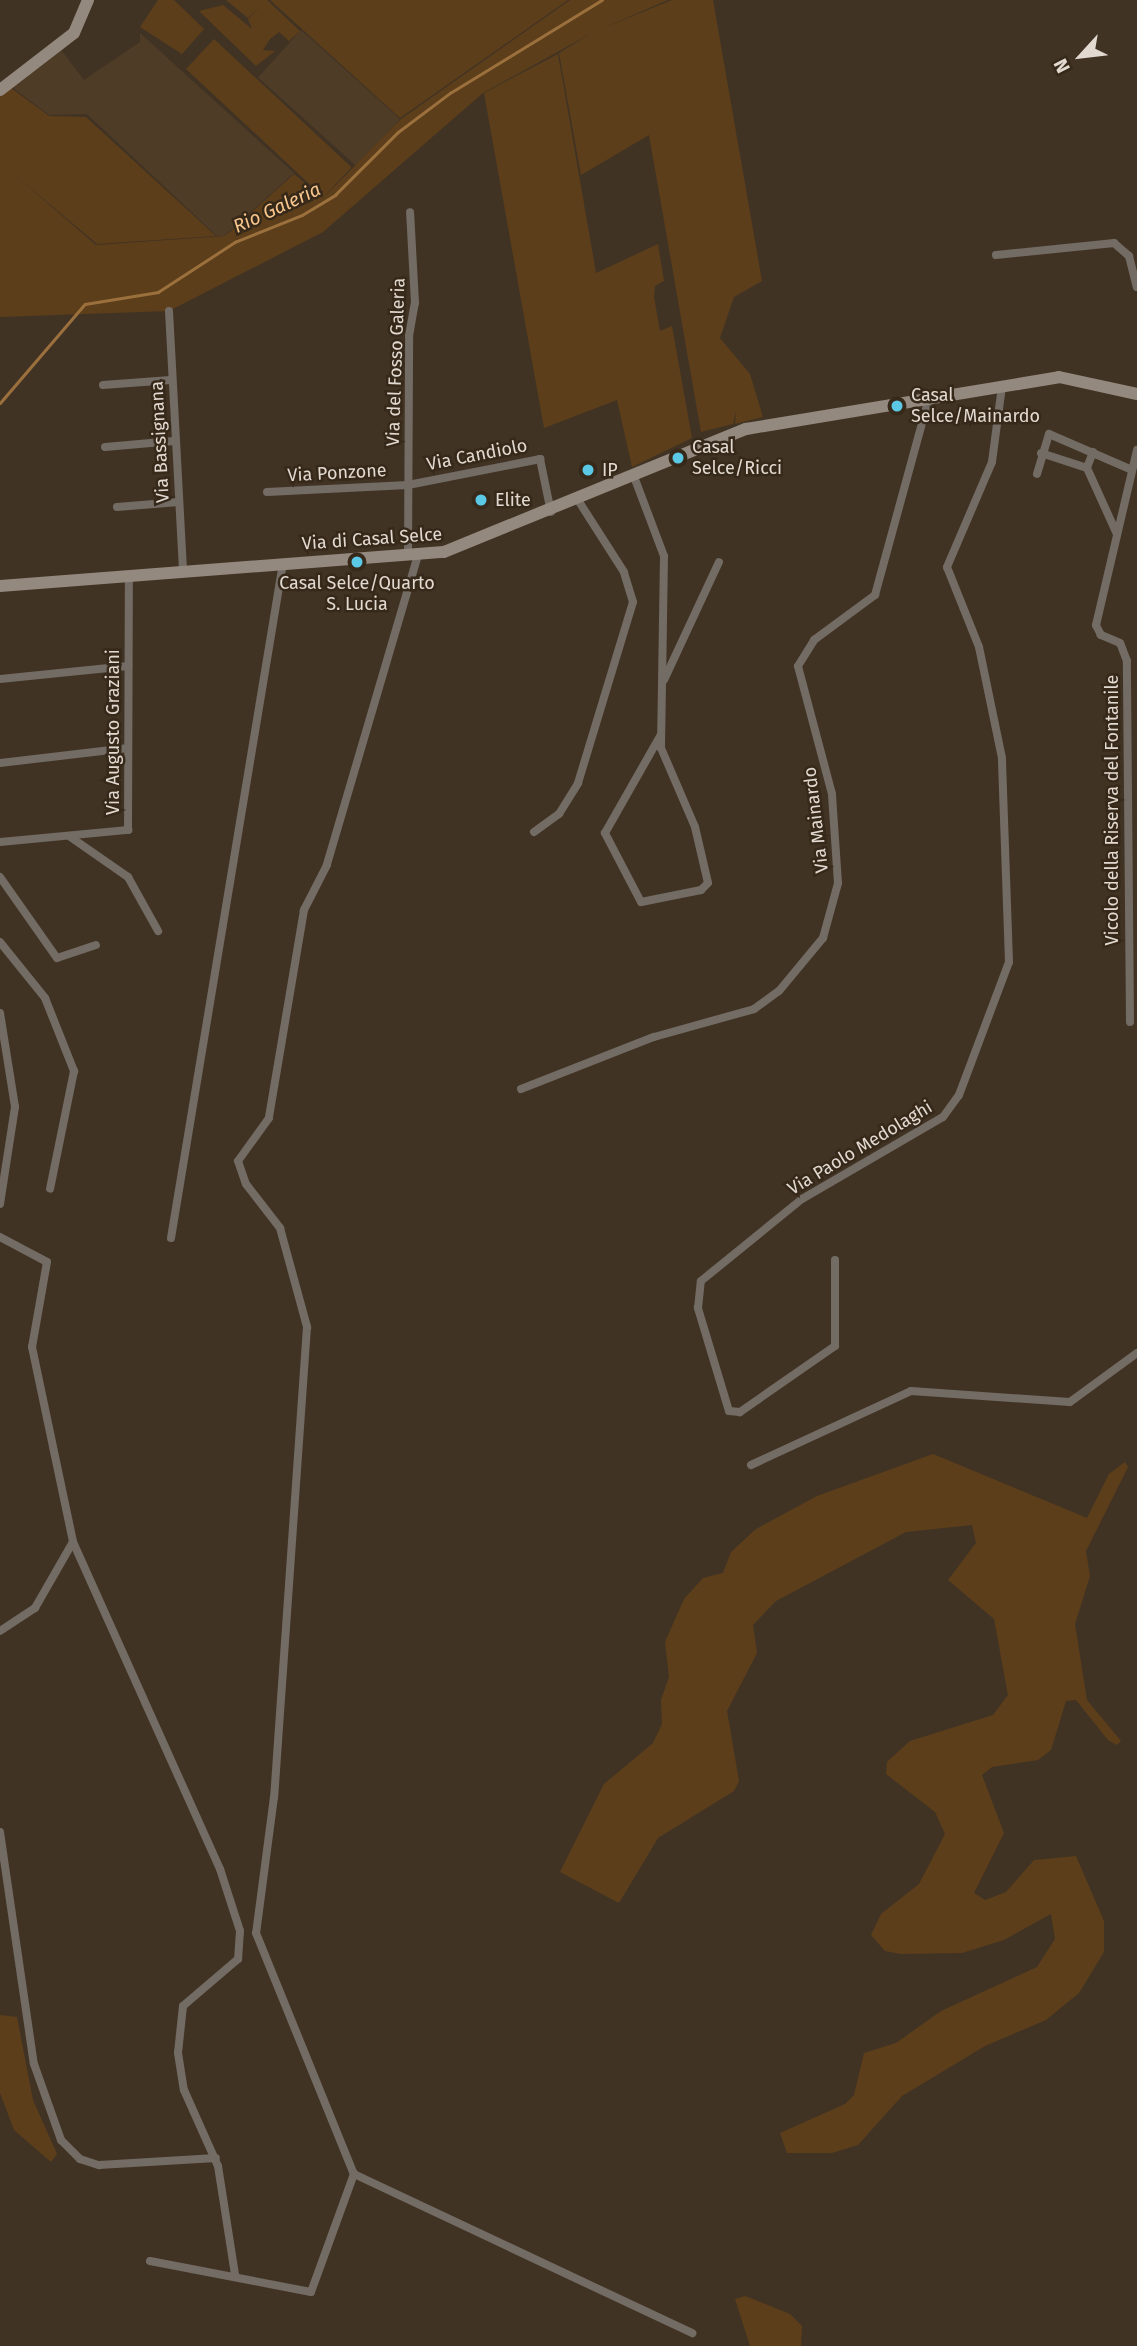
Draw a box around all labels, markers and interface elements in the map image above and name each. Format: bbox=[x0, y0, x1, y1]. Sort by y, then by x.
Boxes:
north arrow bbox=[1046, 21, 1116, 91]
text: N bbox=[1049, 55, 1075, 77]
water label: Rio Galeria bbox=[230, 178, 324, 238]
street label: Via del Fosso Galeria bbox=[382, 277, 410, 447]
street label: Via Bassignana bbox=[146, 381, 174, 503]
place label: Casal Selce/Mainardo bbox=[911, 385, 1040, 428]
marker: Casal Selce/Mainardo bbox=[889, 398, 905, 414]
street label: Via Candiolo bbox=[425, 435, 529, 475]
place label: Casal Selce/Ricci bbox=[692, 437, 782, 480]
marker: Casal Selce/Ricci bbox=[670, 450, 686, 466]
place label: IP bbox=[602, 459, 618, 481]
street label: Via Ponzone bbox=[287, 460, 387, 486]
marker: IP bbox=[580, 462, 596, 478]
place label: Elite bbox=[495, 489, 531, 511]
marker: Elite bbox=[473, 492, 489, 508]
street label: Via di Casal Selce bbox=[301, 523, 443, 555]
marker: Casal Selce/Quarto S. Lucia bbox=[349, 554, 365, 570]
place label: Casal Selce/Quarto S. Lucia bbox=[279, 573, 435, 616]
street label: Via Augusto Graziani bbox=[102, 649, 124, 815]
street label: Vicolo della Riserva del Fontanile bbox=[1101, 675, 1123, 945]
street label: Via Mainardo bbox=[799, 766, 833, 874]
street label: Via Paolo Medolaghi bbox=[784, 1096, 936, 1200]

